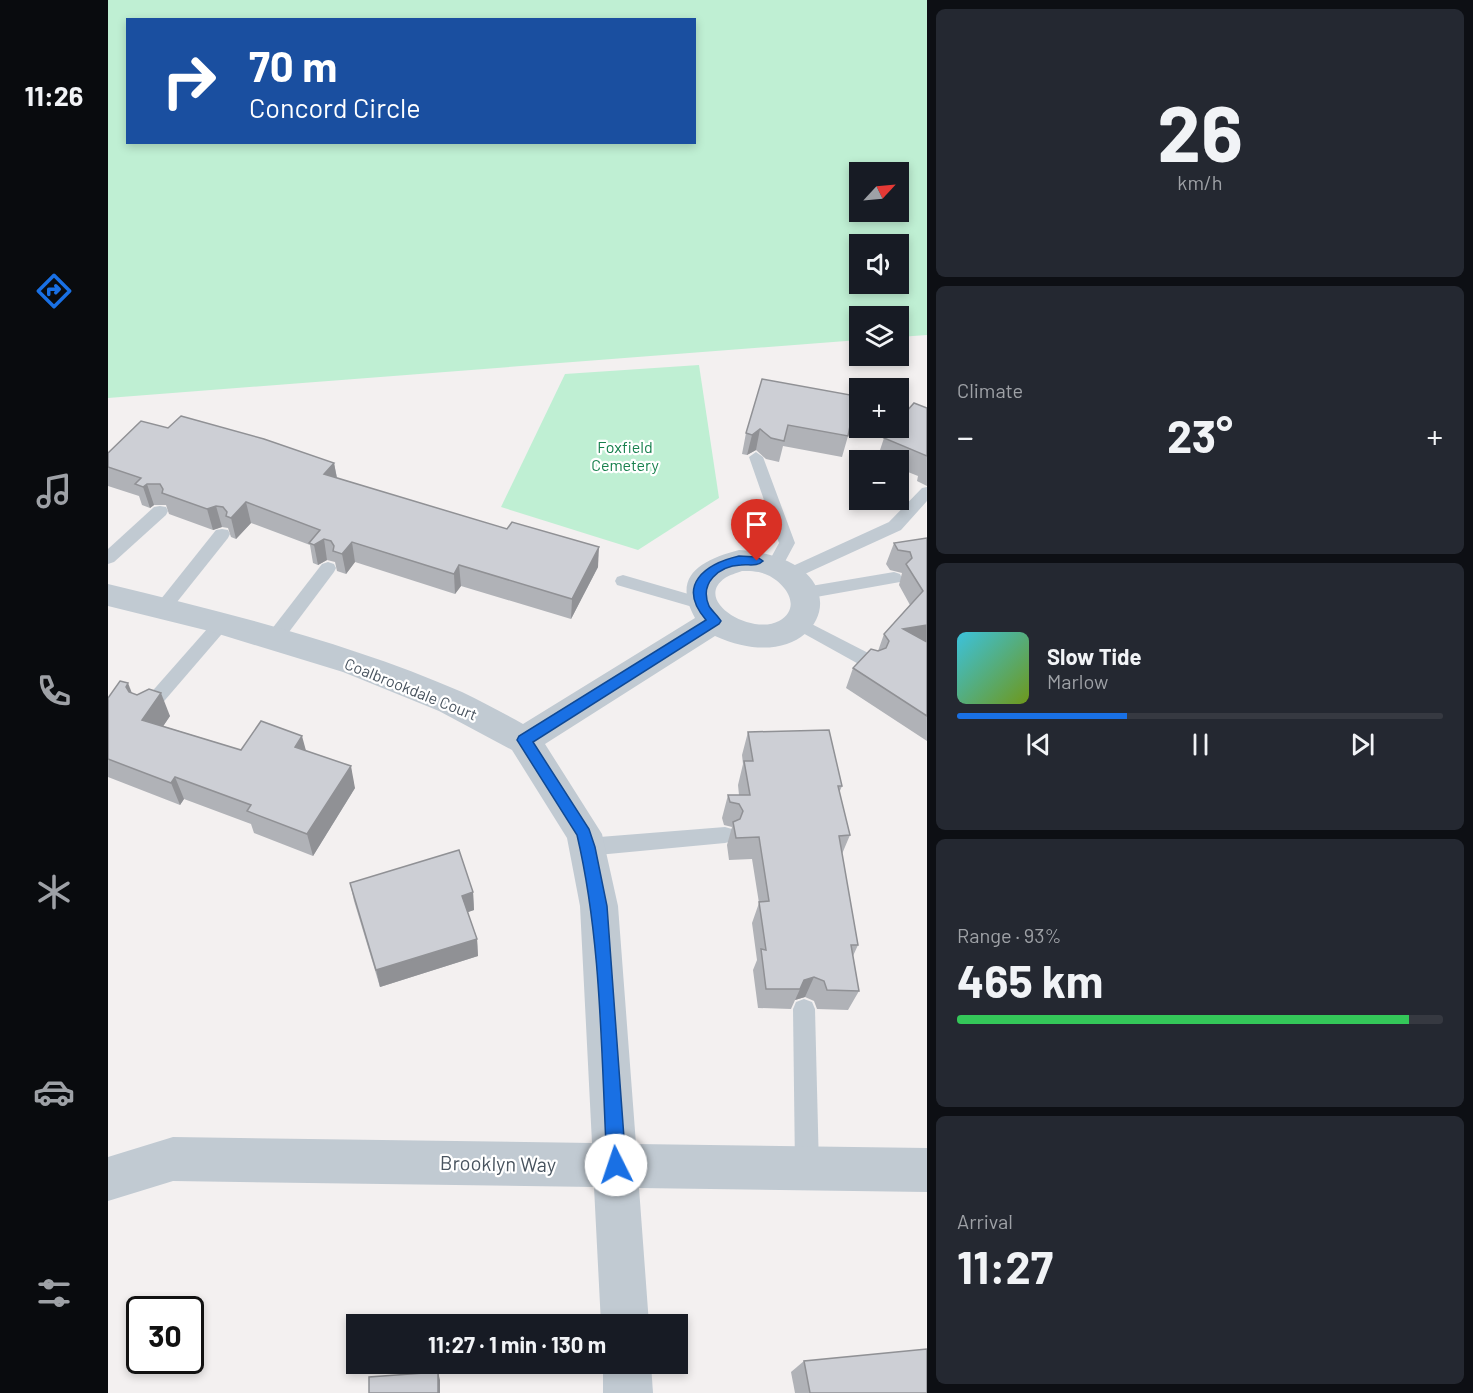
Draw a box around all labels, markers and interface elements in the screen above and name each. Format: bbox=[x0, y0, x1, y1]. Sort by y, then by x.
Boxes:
text: 70 m bbox=[249, 40, 337, 90]
icon: right bbox=[150, 42, 228, 120]
text: 11:26 bbox=[25, 79, 83, 111]
text: 26 bbox=[1157, 84, 1243, 178]
text: Concord Circle bbox=[249, 91, 421, 123]
north arrow bbox=[849, 162, 909, 222]
map controls bbox=[849, 162, 909, 510]
text: km/h bbox=[1177, 170, 1223, 194]
button: sound bbox=[849, 234, 909, 294]
icon: directions bbox=[33, 270, 75, 312]
button: layers bbox=[849, 306, 909, 366]
button: + bbox=[849, 378, 909, 438]
text: Climate bbox=[957, 378, 1023, 402]
text: 23° bbox=[1167, 408, 1233, 462]
text: − bbox=[957, 416, 974, 456]
text: + bbox=[1426, 416, 1443, 456]
park label: Foxfield Cemetery bbox=[591, 437, 659, 474]
button: − bbox=[849, 450, 909, 510]
icon: music bbox=[33, 470, 75, 512]
pin bbox=[731, 499, 782, 561]
icon: arrive bbox=[740, 508, 773, 541]
text: Slow Tide bbox=[1047, 643, 1142, 669]
street label: Coalbrookdale Court bbox=[342, 653, 480, 724]
text: Marlow bbox=[1047, 669, 1108, 693]
icon: phone bbox=[33, 670, 75, 712]
icon: previous bbox=[1022, 728, 1055, 761]
icon: pause bbox=[1184, 728, 1217, 761]
icon: next bbox=[1346, 728, 1379, 761]
icon: climate bbox=[33, 871, 75, 913]
text: Range · 93% bbox=[957, 923, 1061, 947]
text: 465 km bbox=[957, 953, 1103, 1007]
icon: car bbox=[33, 1071, 75, 1113]
position arrow bbox=[584, 1133, 648, 1197]
street label: Brooklyn Way bbox=[440, 1150, 556, 1176]
text: Arrival bbox=[957, 1209, 1013, 1233]
text: 11:27 bbox=[957, 1239, 1053, 1293]
icon: filters bbox=[33, 1272, 75, 1314]
speed limit sign: 30 bbox=[126, 1296, 204, 1374]
text: 11:27 · 1 min · 130 m bbox=[428, 1331, 606, 1357]

